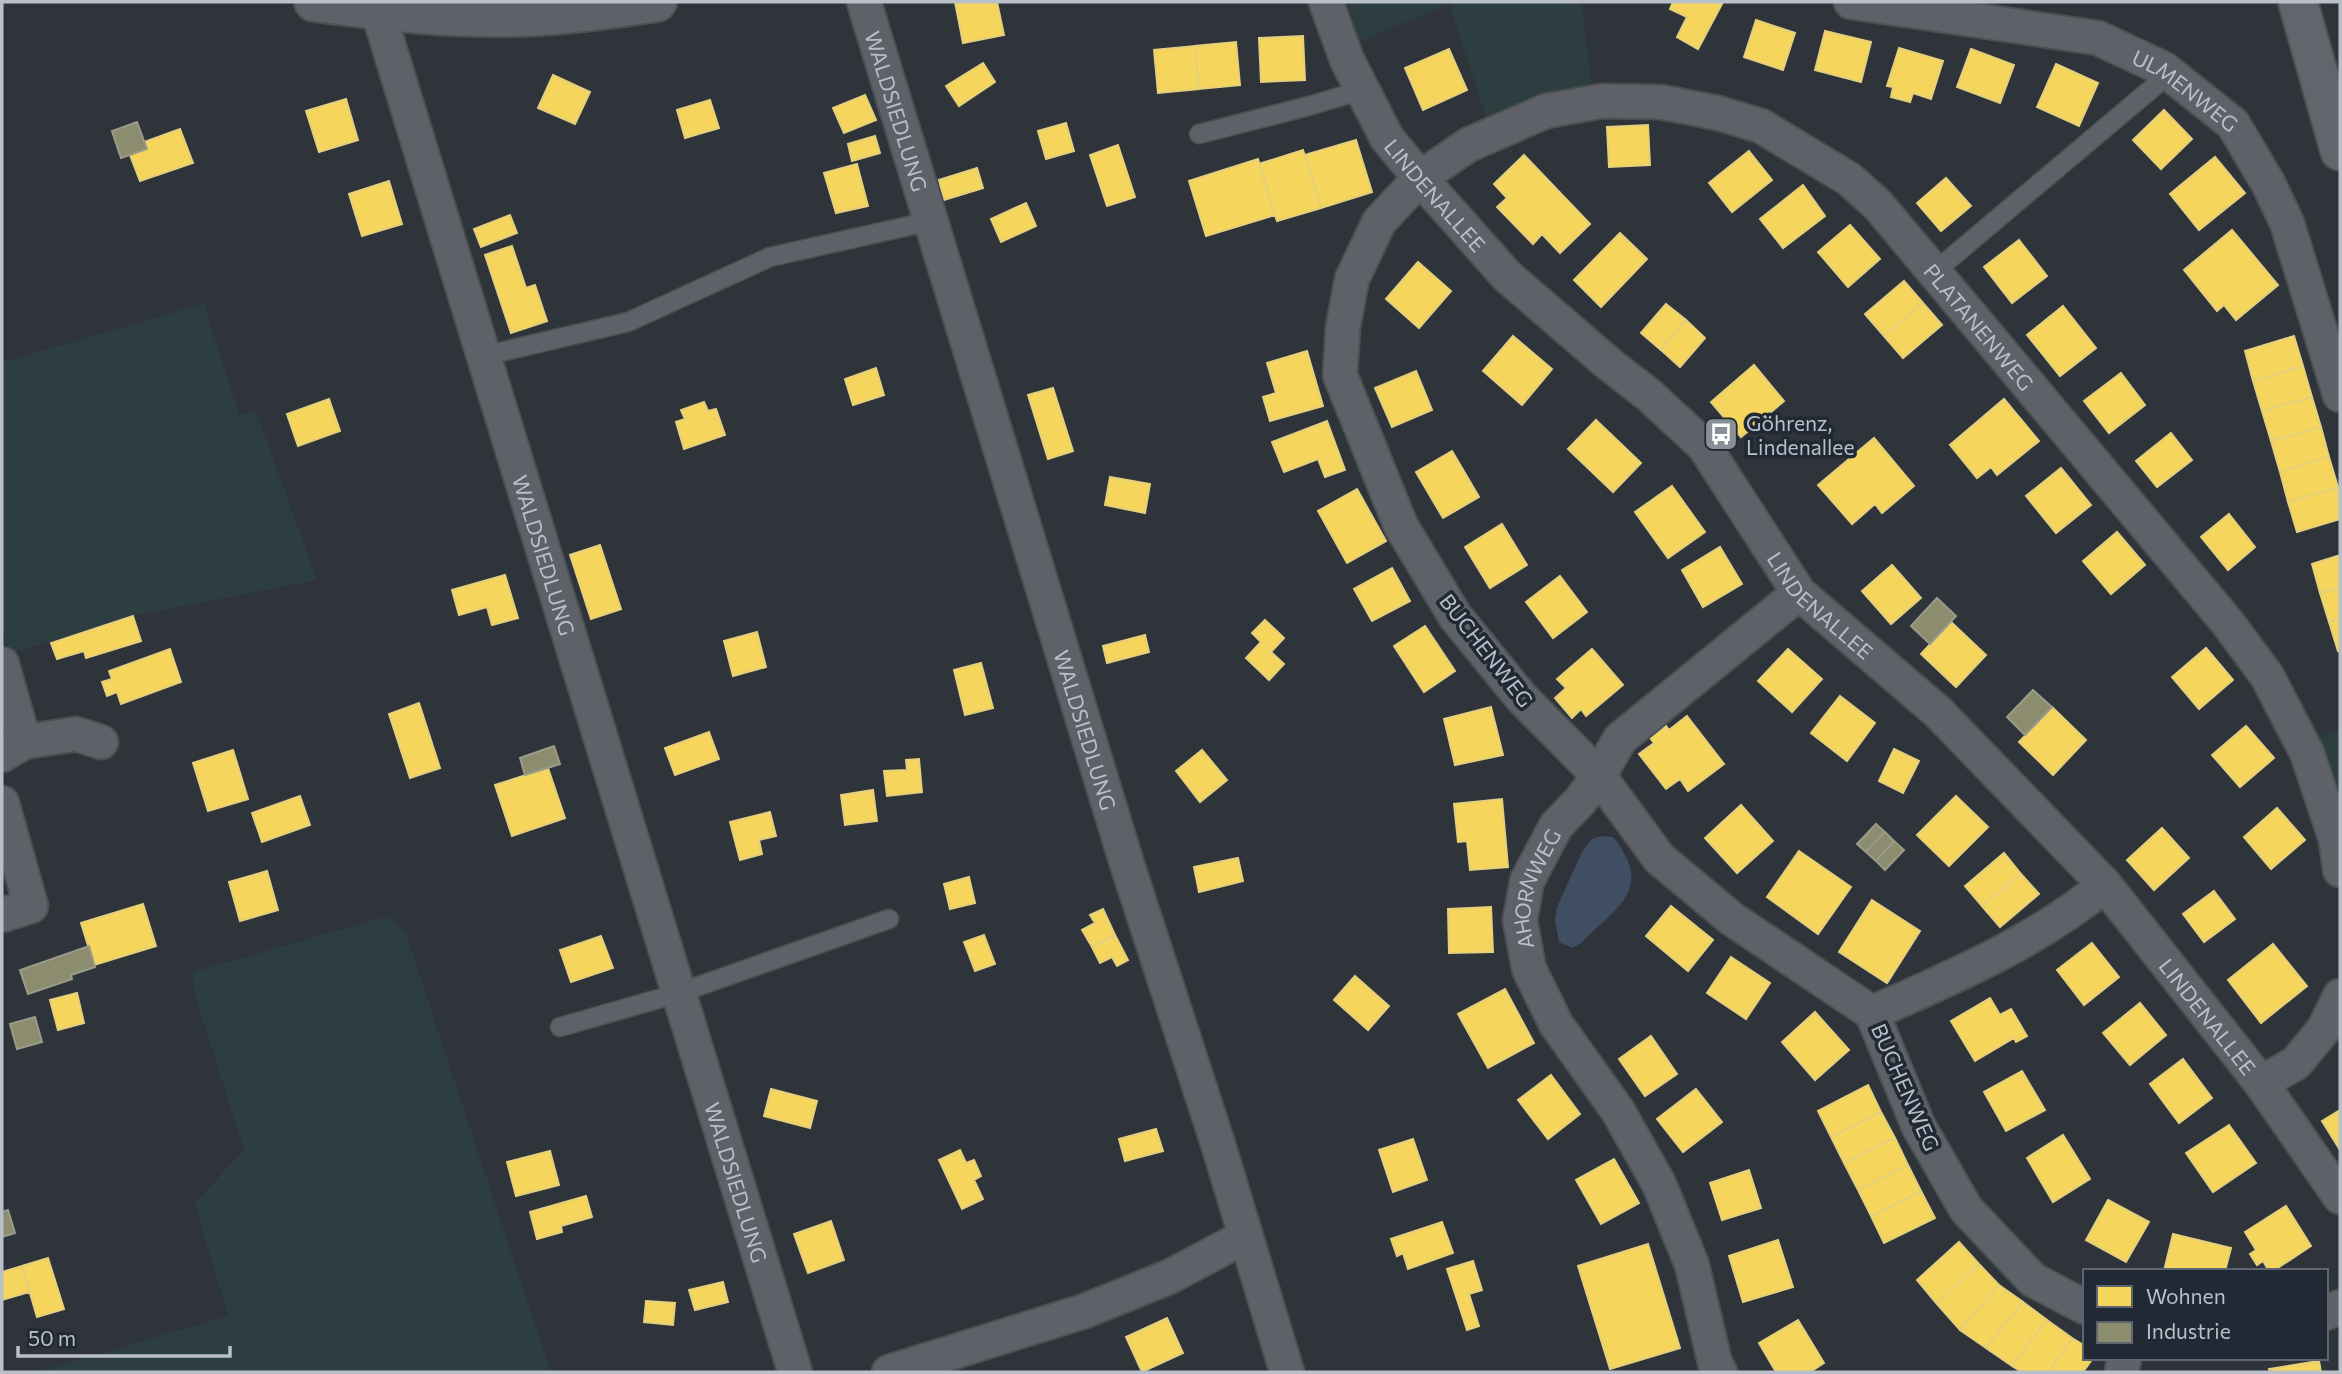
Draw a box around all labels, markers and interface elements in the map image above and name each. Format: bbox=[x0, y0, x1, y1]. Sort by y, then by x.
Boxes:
street label: WALDSIEDLUNG bbox=[861, 28, 934, 194]
street label: ULMENWEG bbox=[2129, 44, 2244, 136]
street label: LINDENALLEE bbox=[1380, 133, 1491, 256]
street label: PLATANENWEG bbox=[1919, 258, 2040, 395]
place label: Göhrenz, Lindenallee bbox=[1746, 410, 1855, 459]
bus stop icon: Göhrenz, Lindenallee bbox=[1702, 415, 1740, 453]
street label: WALDSIEDLUNG bbox=[508, 472, 581, 638]
street label: LINDENALLEE bbox=[1763, 547, 1878, 664]
street label: BUCHENWEG bbox=[1435, 588, 1539, 712]
street label: WALDSIEDLUNG bbox=[1050, 647, 1122, 813]
street label: AHORNWEG bbox=[1508, 824, 1565, 951]
street label: LINDENALLEE bbox=[2155, 953, 2262, 1079]
street label: BUCHENWEG bbox=[1867, 1020, 1945, 1154]
street label: WALDSIEDLUNG bbox=[701, 1099, 773, 1265]
legend bbox=[2083, 1269, 2328, 1360]
text: Wohnen bbox=[2146, 1283, 2226, 1308]
scale bar bbox=[18, 1314, 229, 1358]
text: Industrie bbox=[2146, 1318, 2231, 1343]
text: 50 m bbox=[28, 1325, 76, 1350]

